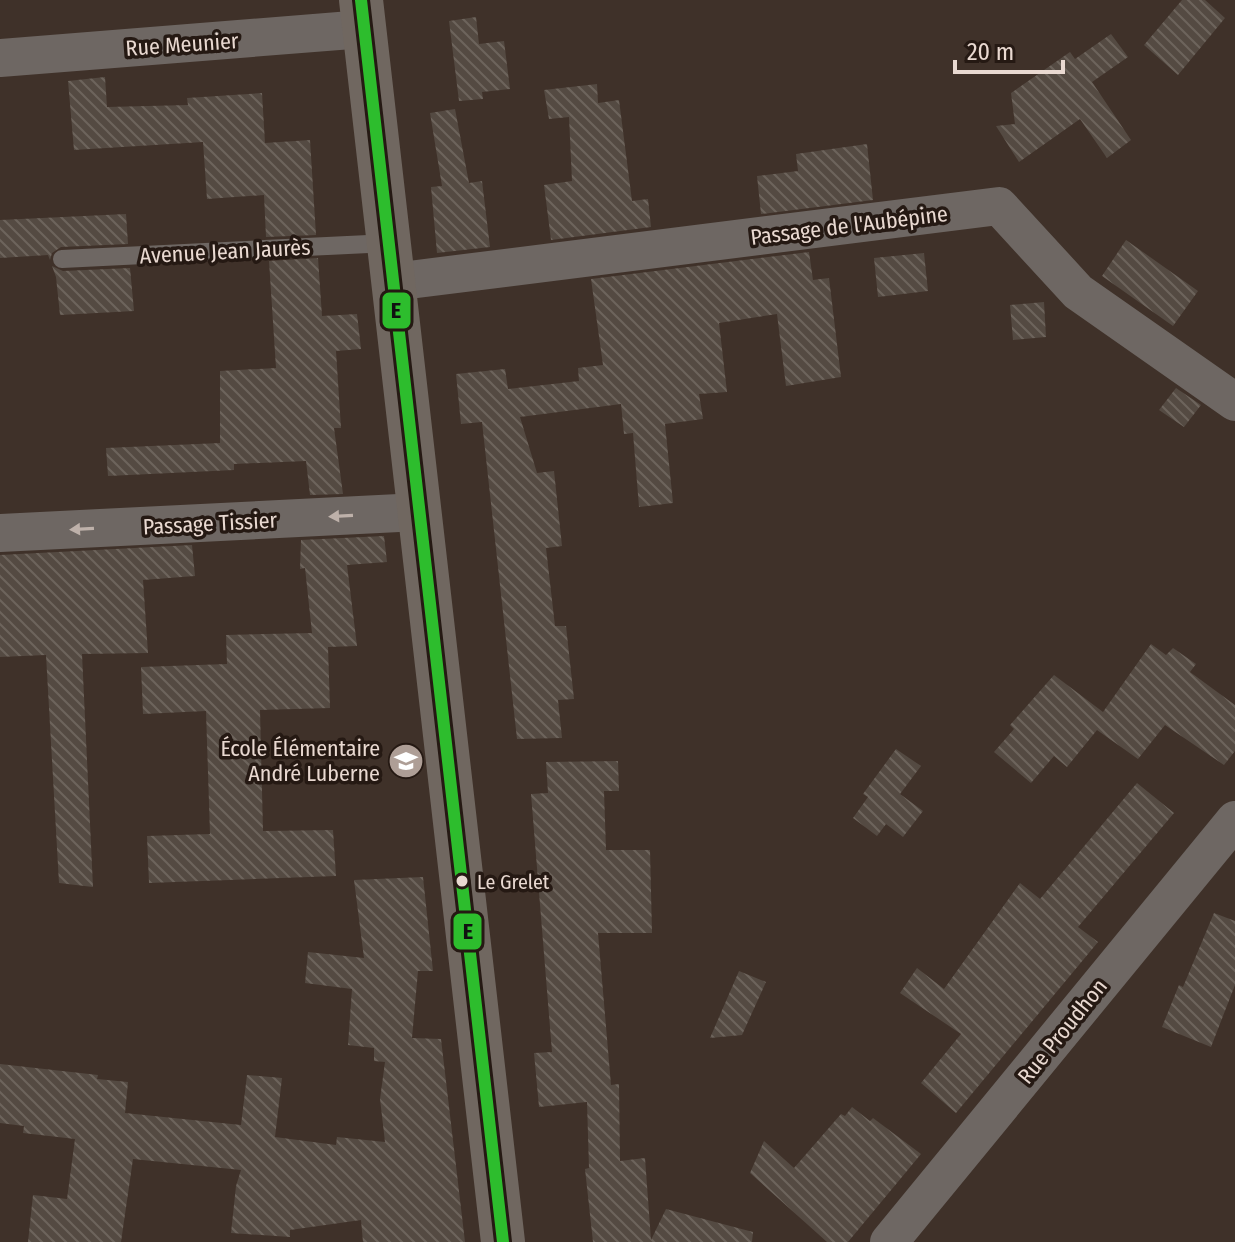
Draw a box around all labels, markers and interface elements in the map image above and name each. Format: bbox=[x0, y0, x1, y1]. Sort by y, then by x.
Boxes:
scale bar bbox=[955, 24, 1063, 74]
street label: Rue Meunier bbox=[125, 27, 240, 62]
text: 20 m bbox=[967, 38, 1014, 66]
street label: Passage de l'Aubépine bbox=[749, 200, 949, 251]
street label: Avenue Jean Jaurès bbox=[139, 234, 311, 269]
line badge: E bbox=[381, 291, 412, 330]
text: E bbox=[391, 297, 401, 324]
street label: Passage Tissier bbox=[142, 506, 278, 540]
one-way arrow bbox=[328, 510, 353, 523]
one-way arrow bbox=[69, 523, 94, 536]
place label: École Élémentaire André Luberne bbox=[220, 735, 380, 787]
school or university icon: École Élémentaire André Luberne bbox=[387, 742, 425, 780]
place label: Le Grelet bbox=[477, 870, 550, 894]
marker: Le Grelet bbox=[454, 873, 470, 889]
line badge: E bbox=[452, 912, 483, 951]
text: E bbox=[463, 918, 473, 945]
street label: Rue Proudhon bbox=[1012, 973, 1113, 1089]

